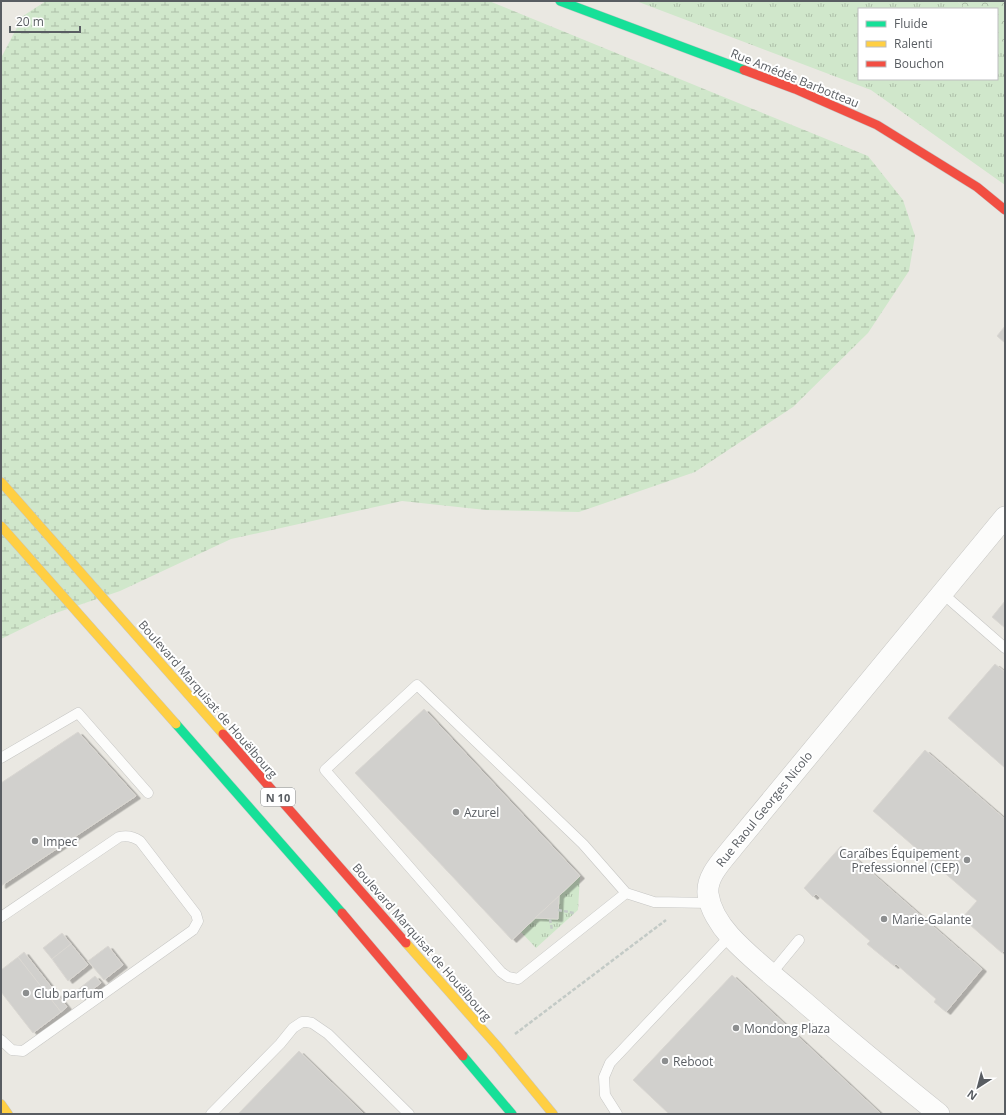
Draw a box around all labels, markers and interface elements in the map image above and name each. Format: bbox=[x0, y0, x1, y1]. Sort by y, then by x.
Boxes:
scale bar bbox=[10, 8, 80, 34]
legend bbox=[858, 8, 998, 80]
text: 20 m bbox=[16, 13, 44, 30]
text: Fluide bbox=[894, 15, 928, 32]
text: Ralenti bbox=[894, 35, 933, 52]
street label: Rue Amédée Barbotteau bbox=[728, 44, 862, 112]
text: Bouchon bbox=[894, 55, 944, 72]
street label: Boulevard Marquisat de Houëlbourg bbox=[135, 617, 282, 782]
street label: Rue Raoul Georges Nicolo bbox=[712, 748, 816, 870]
road number: N 10 bbox=[261, 788, 295, 806]
place label: Azurel bbox=[464, 804, 499, 821]
marker: Azurel bbox=[451, 807, 461, 817]
place label: Impec bbox=[43, 833, 78, 850]
marker: Impec bbox=[30, 836, 40, 846]
place label: Caraîbes Équipement Prefessionnel (CEP) bbox=[839, 845, 959, 876]
marker: Caraîbes Équipement Prefessionnel (CEP) bbox=[962, 855, 972, 865]
street label: Boulevard Marquisat de Houëlbourg bbox=[349, 860, 496, 1025]
place label: Marie-Galante bbox=[892, 911, 972, 928]
marker: Marie-Galante bbox=[879, 914, 889, 924]
place label: Club parfum bbox=[34, 985, 104, 1002]
marker: Club parfum bbox=[21, 988, 31, 998]
place label: Mondong Plaza bbox=[744, 1020, 830, 1037]
marker: Mondong Plaza bbox=[731, 1023, 741, 1033]
place label: Reboot bbox=[673, 1053, 713, 1070]
marker: Reboot bbox=[660, 1056, 670, 1066]
north arrow bbox=[958, 1067, 998, 1107]
text: N bbox=[964, 1087, 980, 1104]

